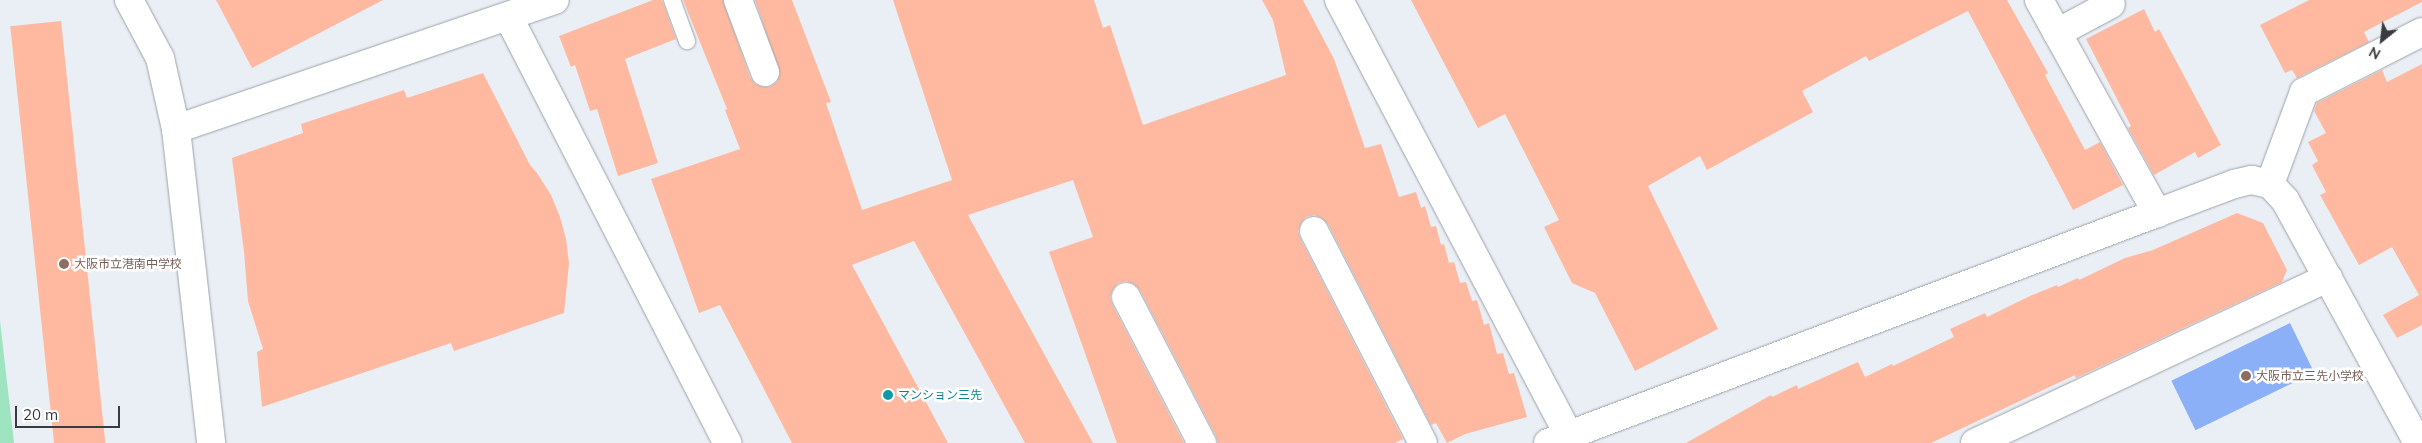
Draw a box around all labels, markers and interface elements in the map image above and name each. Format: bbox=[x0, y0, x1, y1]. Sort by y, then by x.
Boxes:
north arrow bbox=[2357, 15, 2407, 65]
text: N bbox=[2366, 43, 2384, 64]
place label: 大阪市立港南中学校 bbox=[74, 257, 182, 271]
marker: 大阪市立港南中学校 bbox=[58, 258, 70, 270]
place label: 大阪市立三先小学校 bbox=[2256, 369, 2364, 383]
marker: 大阪市立三先小学校 bbox=[2240, 370, 2252, 382]
place label: マンション三先 bbox=[898, 388, 982, 402]
marker: マンション三先 bbox=[882, 389, 894, 401]
scale bar bbox=[18, 396, 122, 428]
text: 20 m bbox=[23, 405, 58, 424]

